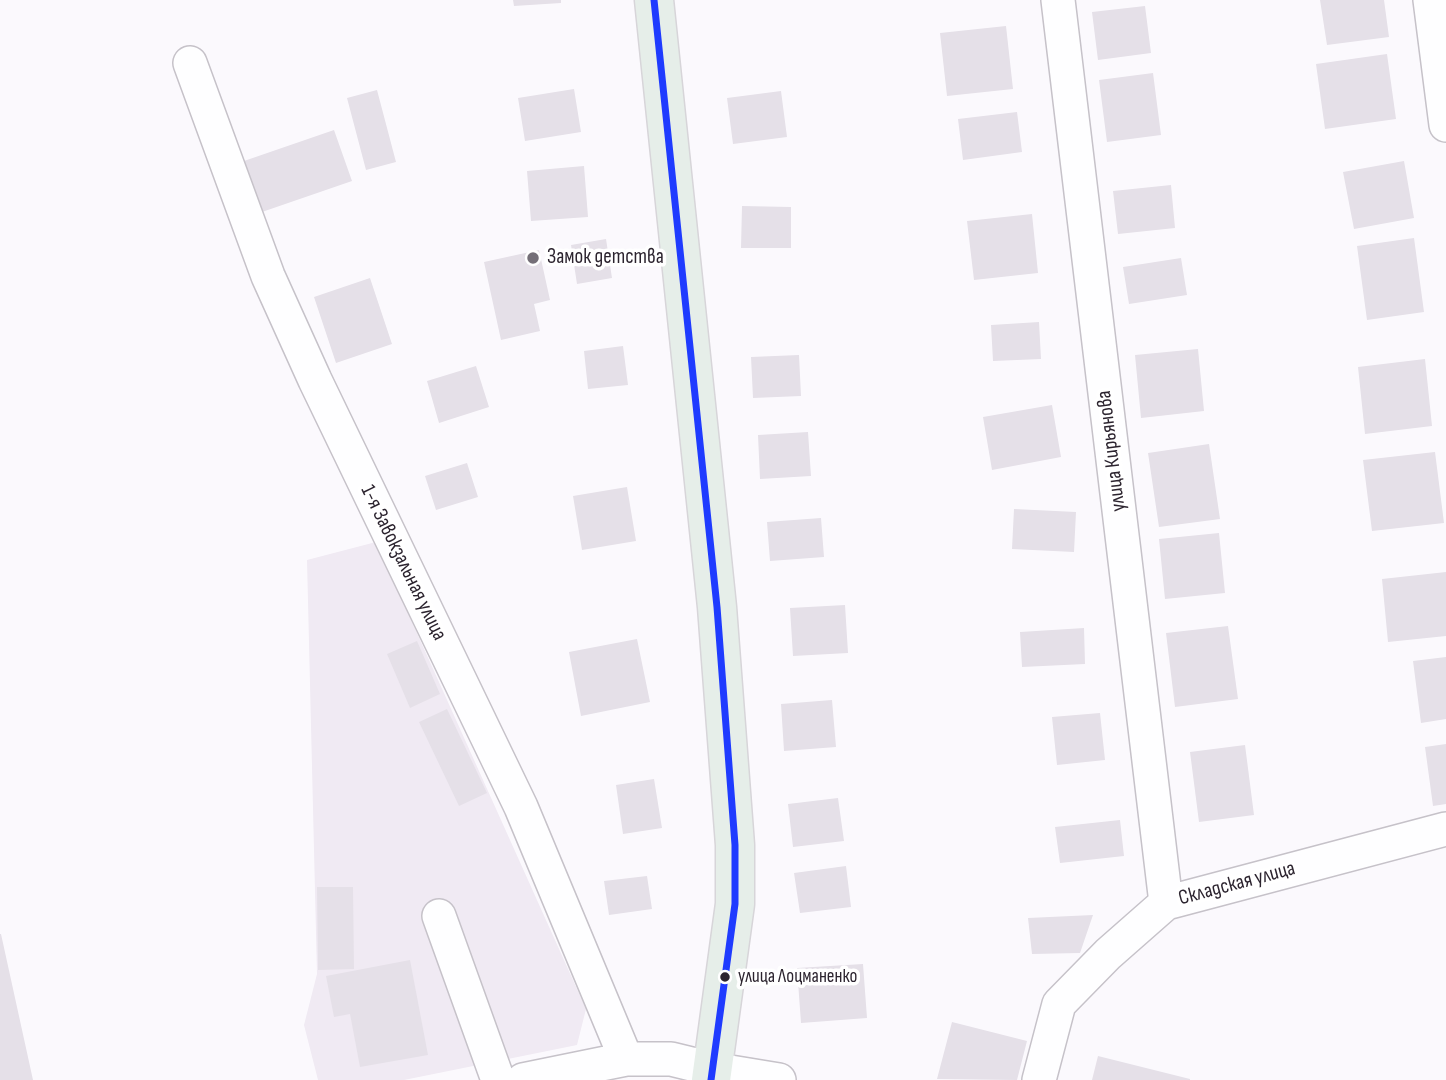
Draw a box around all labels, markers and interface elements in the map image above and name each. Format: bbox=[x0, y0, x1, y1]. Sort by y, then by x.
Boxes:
place label: Замок детства bbox=[547, 245, 664, 271]
marker: Замок детства bbox=[525, 250, 541, 266]
street label: улица Кирьянова bbox=[1092, 389, 1132, 513]
street label: 1-я Завокзальная улица bbox=[354, 481, 452, 645]
street label: Складская улица bbox=[1176, 856, 1298, 912]
place label: улица Лоцманенко bbox=[738, 966, 857, 988]
marker: улица Лоцманенко bbox=[718, 970, 732, 984]

